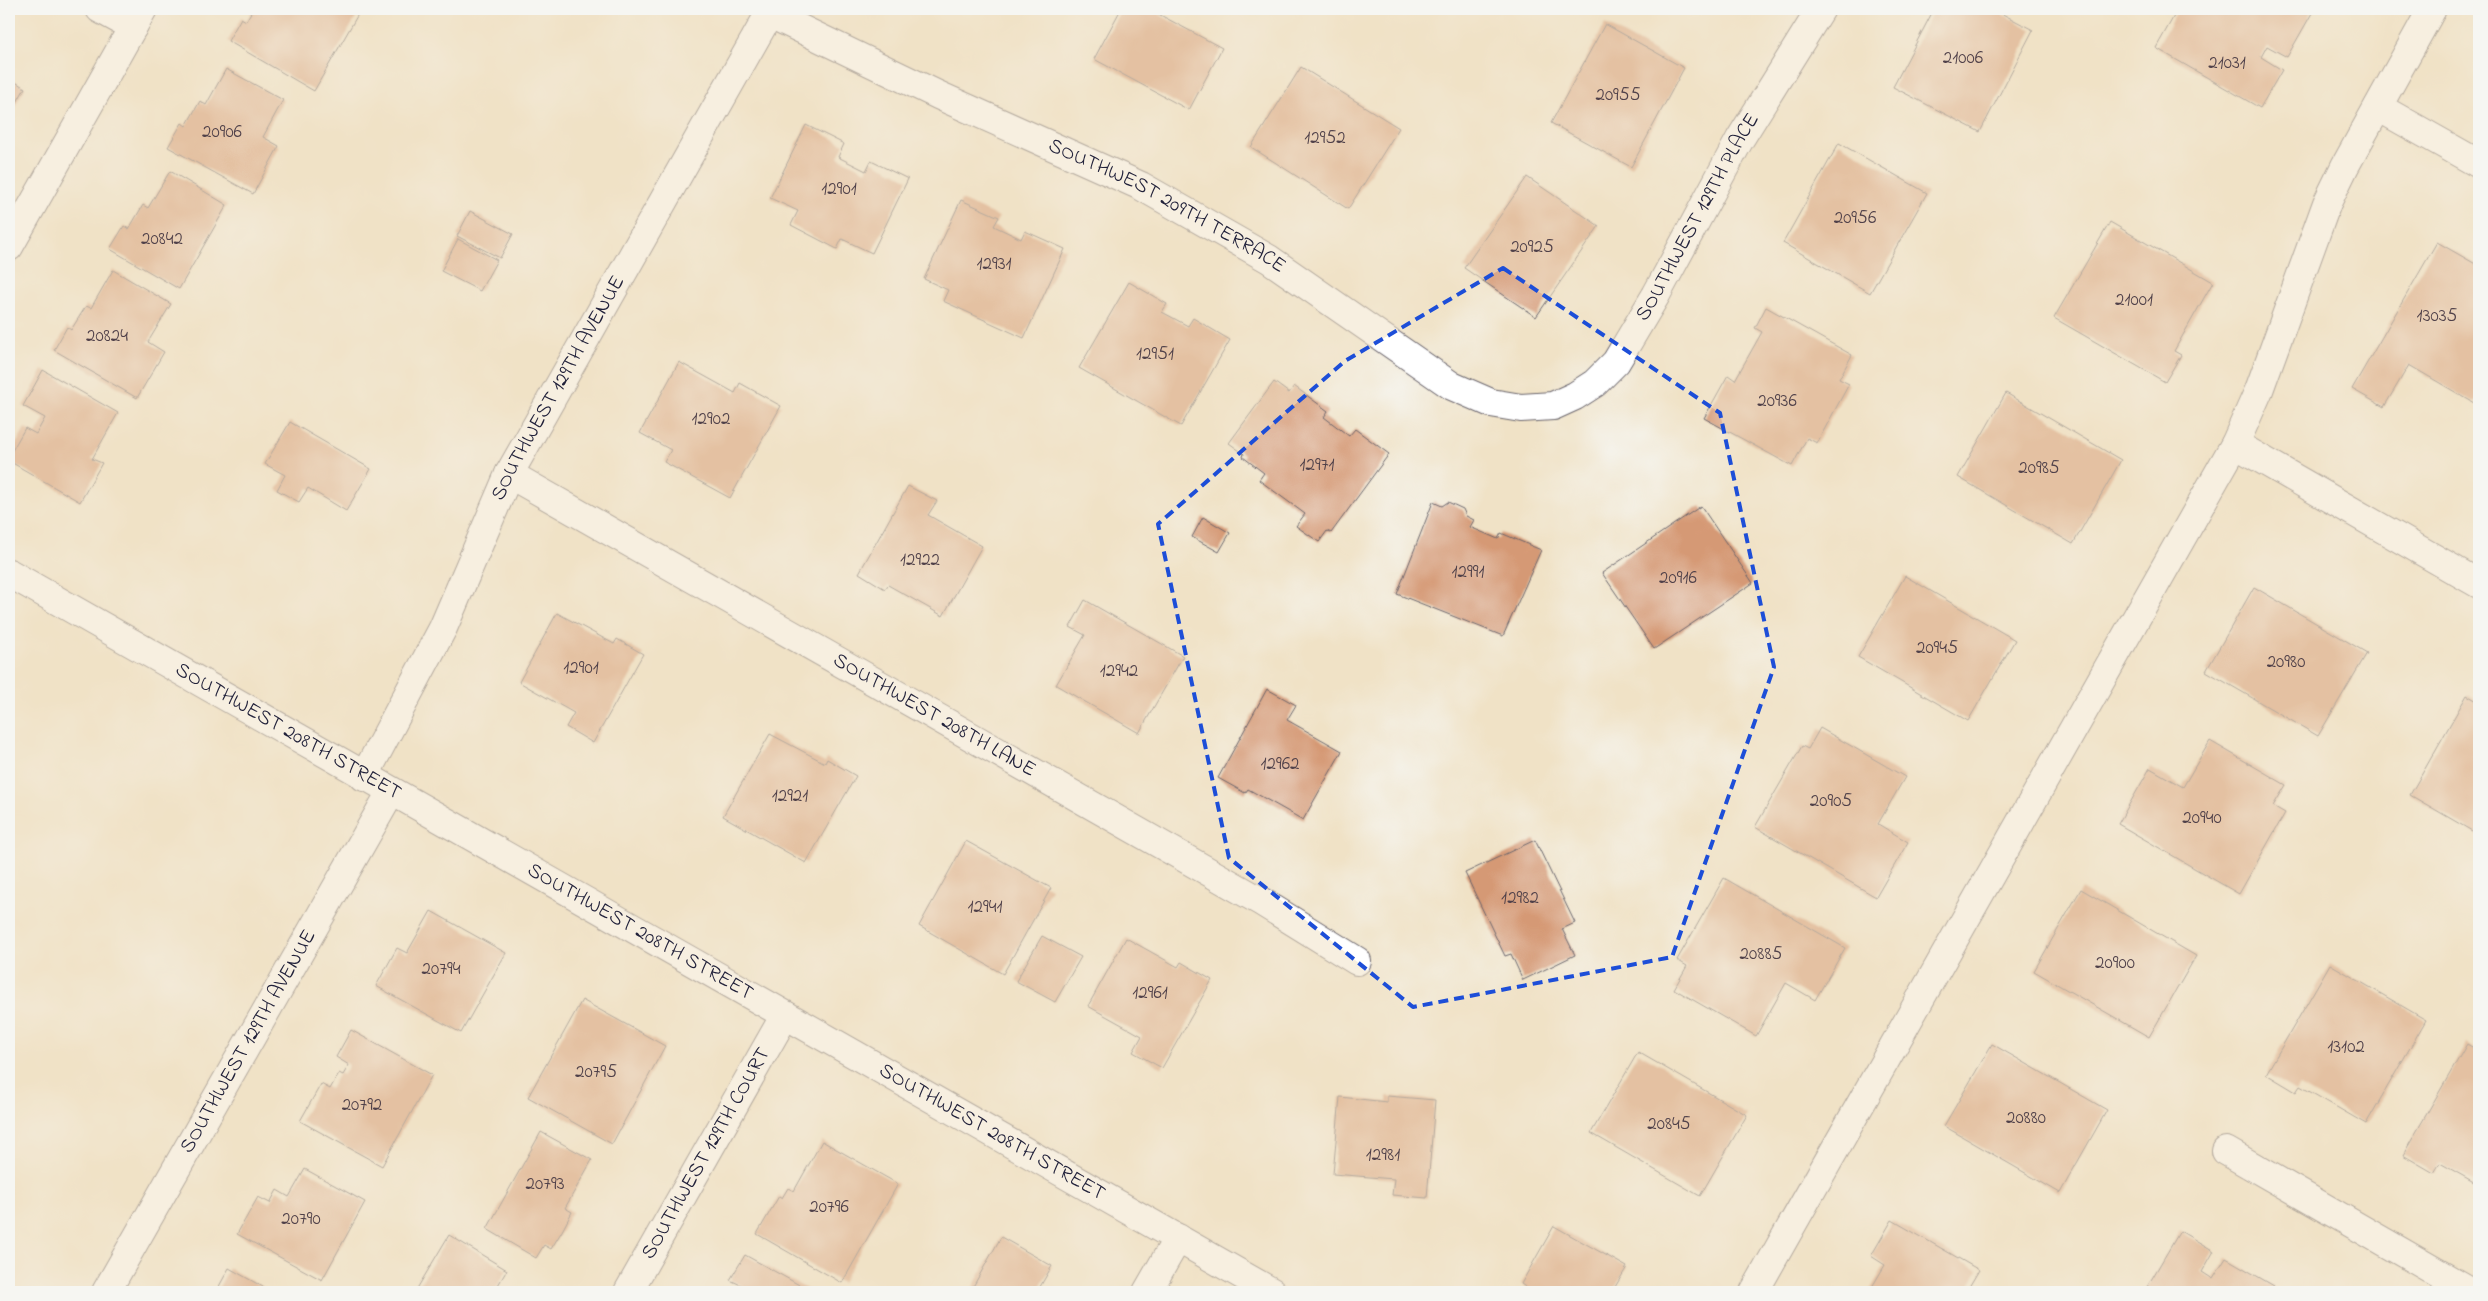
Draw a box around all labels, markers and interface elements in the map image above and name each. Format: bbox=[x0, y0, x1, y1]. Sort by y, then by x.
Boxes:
house number: 21006 bbox=[1943, 45, 1983, 72]
house number: 21031 bbox=[2208, 50, 2246, 77]
house number: 20955 bbox=[1595, 82, 1641, 109]
street label: SOUTHWEST 129TH PLACE bbox=[1628, 108, 1767, 327]
house number: 20906 bbox=[202, 119, 242, 146]
house number: 12952 bbox=[1304, 125, 1346, 152]
street label: SOUTHWEST 209TH TERRACE bbox=[1043, 131, 1292, 281]
house number: 12901 bbox=[821, 176, 857, 203]
house number: 20956 bbox=[1834, 205, 1876, 232]
house number: 20842 bbox=[141, 226, 183, 253]
house number: 20925 bbox=[1510, 234, 1554, 261]
house number: 12931 bbox=[976, 251, 1012, 278]
street label: SOUTHWEST 129TH AVENUE bbox=[484, 270, 633, 506]
house number: 21001 bbox=[2115, 287, 2153, 314]
house number: 13035 bbox=[2417, 303, 2458, 330]
house number: 20824 bbox=[86, 323, 128, 350]
house number: 12951 bbox=[1136, 341, 1174, 368]
house number: 20936 bbox=[1757, 388, 1797, 415]
house number: 12902 bbox=[692, 406, 730, 433]
house number: 12971 bbox=[1299, 452, 1335, 479]
house number: 20985 bbox=[2018, 455, 2060, 482]
house number: 12922 bbox=[900, 547, 940, 574]
house number: 12991 bbox=[1452, 559, 1484, 586]
house number: 20916 bbox=[1659, 565, 1697, 592]
house number: 20945 bbox=[1916, 635, 1958, 662]
street label: SOUTHWEST 208TH LANE bbox=[827, 646, 1041, 785]
house number: 20980 bbox=[2267, 649, 2305, 676]
street label: SOUTHWEST 208TH STREET bbox=[169, 655, 407, 808]
house number: 12901 bbox=[563, 655, 599, 682]
house number: 12942 bbox=[1100, 658, 1138, 685]
house number: 12962 bbox=[1260, 751, 1300, 778]
house number: 12921 bbox=[772, 783, 808, 810]
house number: 20905 bbox=[1810, 788, 1852, 815]
house number: 20940 bbox=[2182, 805, 2222, 832]
street label: SOUTHWEST 208TH STREET bbox=[521, 856, 759, 1009]
house number: 12982 bbox=[1501, 885, 1539, 912]
house number: 12941 bbox=[967, 894, 1003, 921]
street label: SOUTHWEST 129TH AVENUE bbox=[173, 924, 324, 1159]
house number: 20885 bbox=[1740, 941, 1783, 968]
house number: 20900 bbox=[2095, 950, 2135, 977]
house number: 20794 bbox=[421, 956, 461, 983]
house number: 12961 bbox=[1132, 980, 1168, 1007]
house number: 13102 bbox=[2327, 1034, 2365, 1061]
street label: SOUTHWEST 129TH COURT bbox=[634, 1042, 778, 1265]
street label: SOUTHWEST 208TH STREET bbox=[873, 1056, 1111, 1209]
house number: 20795 bbox=[575, 1059, 617, 1086]
house number: 20792 bbox=[342, 1092, 382, 1119]
house number: 20880 bbox=[2006, 1105, 2046, 1132]
house number: 20845 bbox=[1647, 1111, 1691, 1138]
house number: 12981 bbox=[1366, 1142, 1400, 1169]
house number: 20793 bbox=[525, 1171, 565, 1198]
house number: 20796 bbox=[809, 1194, 849, 1221]
house number: 20790 bbox=[281, 1206, 321, 1233]

